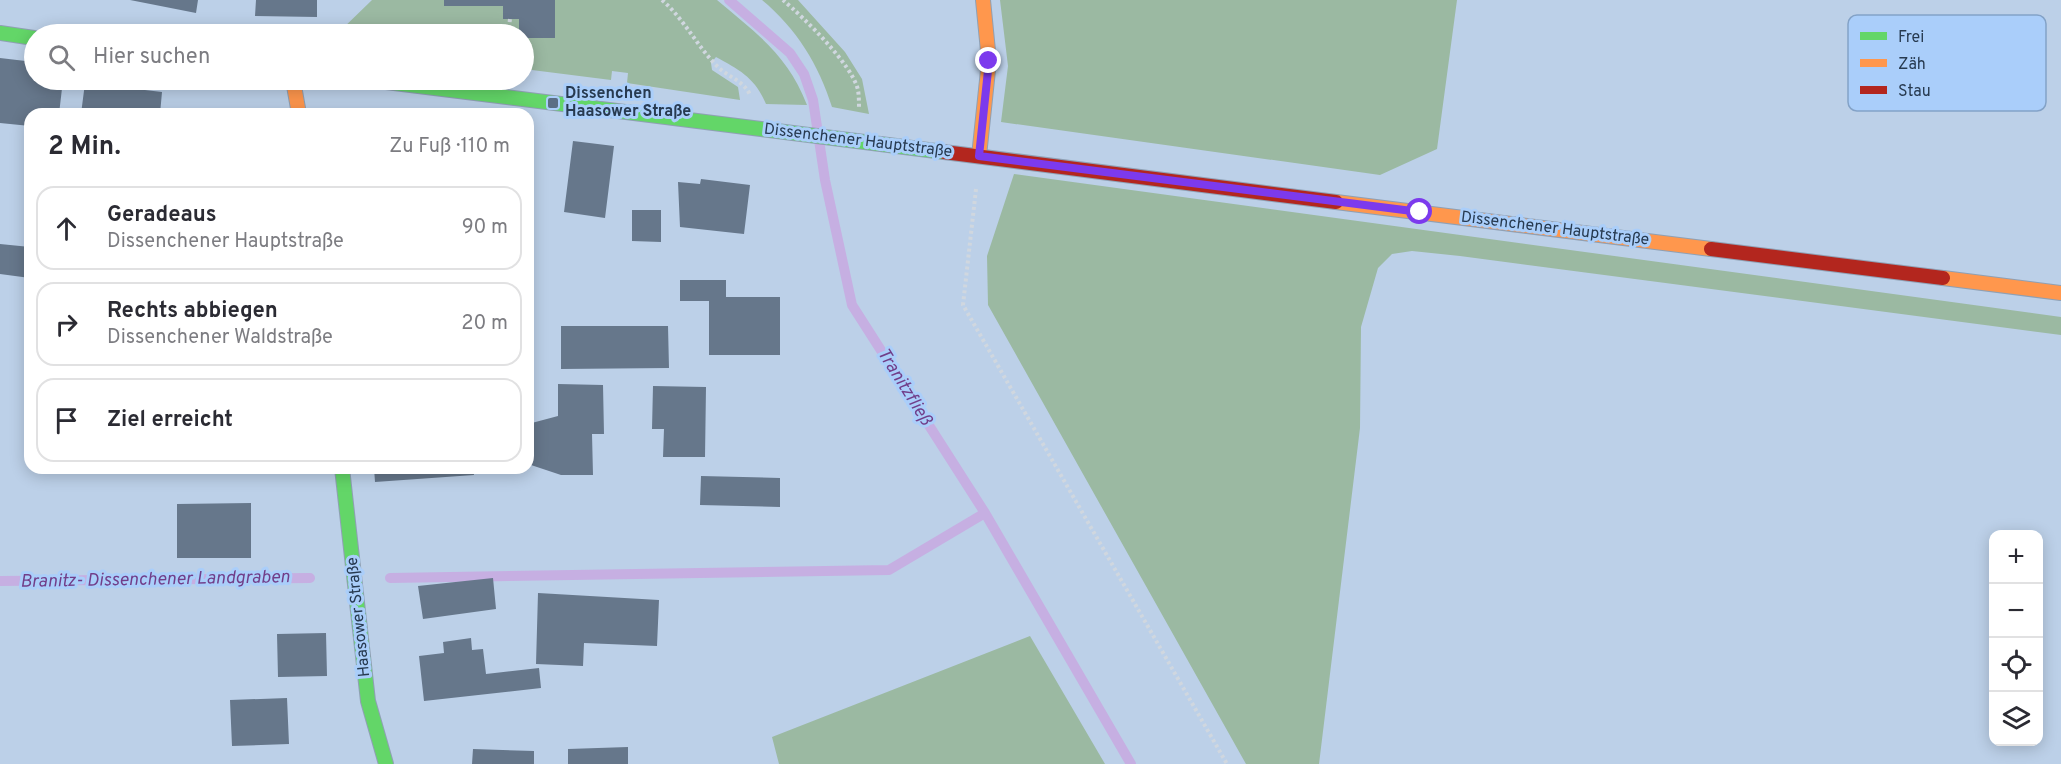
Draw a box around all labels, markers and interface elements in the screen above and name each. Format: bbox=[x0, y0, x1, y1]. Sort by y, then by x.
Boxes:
legend bbox=[1848, 15, 2046, 111]
search box bbox=[24, 24, 534, 90]
text: Frei bbox=[1898, 28, 1924, 48]
icon: search bbox=[45, 41, 78, 74]
text: Hier suchen bbox=[93, 44, 210, 71]
route end bbox=[975, 47, 1001, 73]
text: Zäh bbox=[1898, 55, 1926, 75]
text: Stau bbox=[1898, 82, 1931, 102]
place label: Dissenchen Haasower Straße bbox=[565, 84, 691, 122]
marker: Dissenchen Haasower Straße bbox=[546, 96, 560, 110]
street label: Dissenchener Hauptstraße bbox=[763, 120, 953, 162]
text: 2 Min. bbox=[48, 131, 121, 164]
text: Zu Fuß · 110 m bbox=[389, 134, 510, 160]
route start bbox=[1406, 198, 1432, 224]
text: Geradeaus bbox=[107, 202, 217, 229]
street label: Dissenchener Hauptstraße bbox=[1460, 208, 1650, 250]
icon: ahead bbox=[50, 212, 83, 245]
text: 90 m bbox=[462, 215, 508, 241]
text: Dissenchener Hauptstraße bbox=[107, 229, 344, 255]
text: Rechts abbiegen bbox=[107, 298, 278, 325]
icon: right bbox=[50, 308, 83, 341]
text: 20 m bbox=[461, 311, 508, 337]
text: Dissenchener Waldstraße bbox=[107, 325, 333, 351]
water label: Tranitzfließ bbox=[871, 344, 937, 431]
icon: arrive bbox=[50, 404, 83, 437]
text: Ziel erreicht bbox=[107, 407, 233, 434]
map controls bbox=[1989, 530, 2043, 746]
button: + bbox=[1989, 530, 2043, 584]
street label: Haasower Straße bbox=[343, 556, 375, 678]
water label: Branitz- Dissenchener Landgraben bbox=[20, 566, 290, 594]
button: − bbox=[1989, 584, 2043, 638]
button: locate bbox=[1989, 638, 2043, 692]
button: layers bbox=[1989, 692, 2043, 746]

